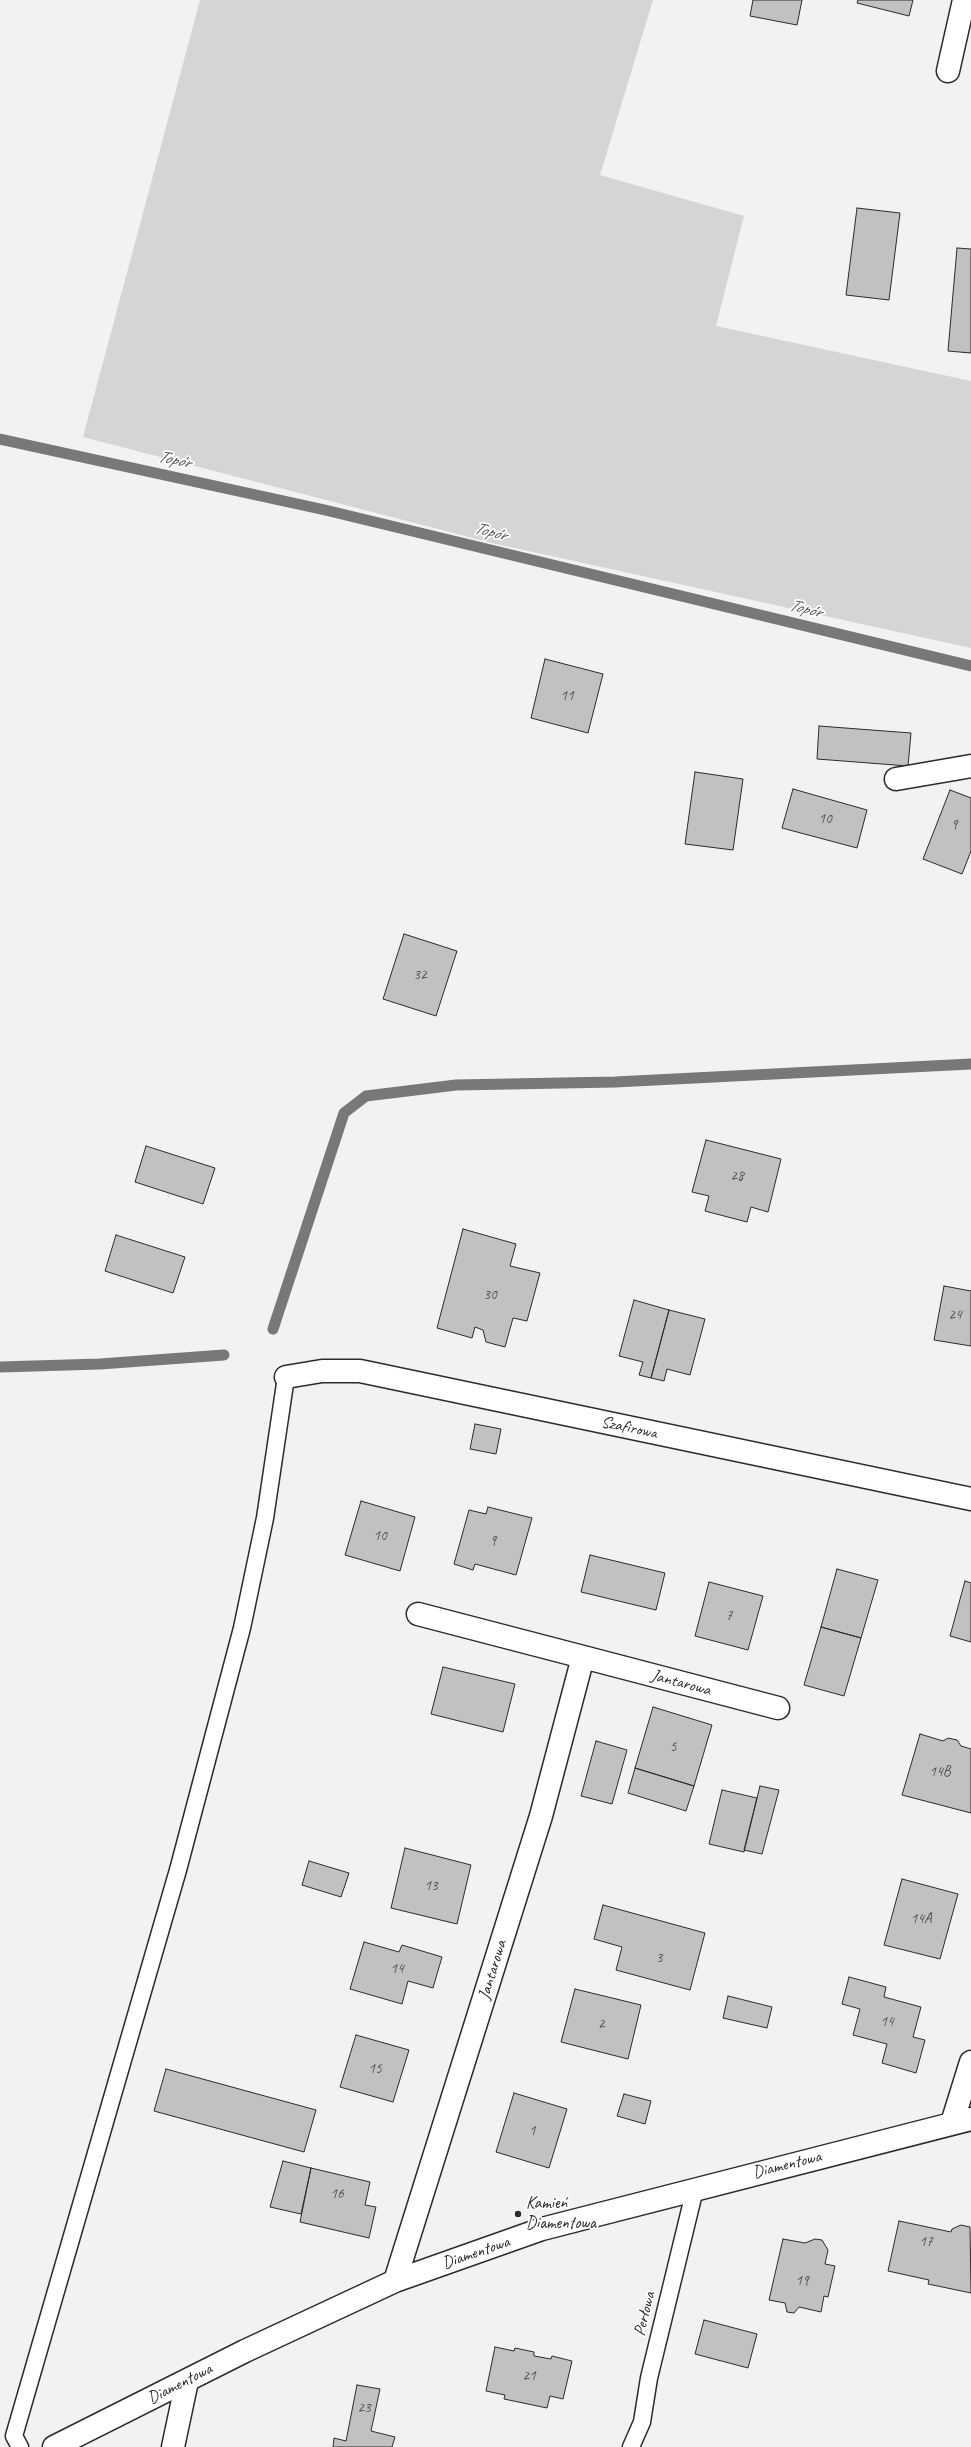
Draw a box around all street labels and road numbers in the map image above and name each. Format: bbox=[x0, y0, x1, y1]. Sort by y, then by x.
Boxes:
street label: Szafirowa bbox=[599, 1412, 659, 1444]
street label: Jantarowa bbox=[649, 1665, 713, 1701]
street label: Jantarowa bbox=[474, 1938, 512, 2002]
street label: Diamentowa bbox=[751, 2147, 823, 2183]
street label: Diamentowa bbox=[440, 2232, 512, 2274]
street label: Perłowa bbox=[630, 2290, 660, 2338]
street label: Diamentowa bbox=[144, 2359, 216, 2409]

